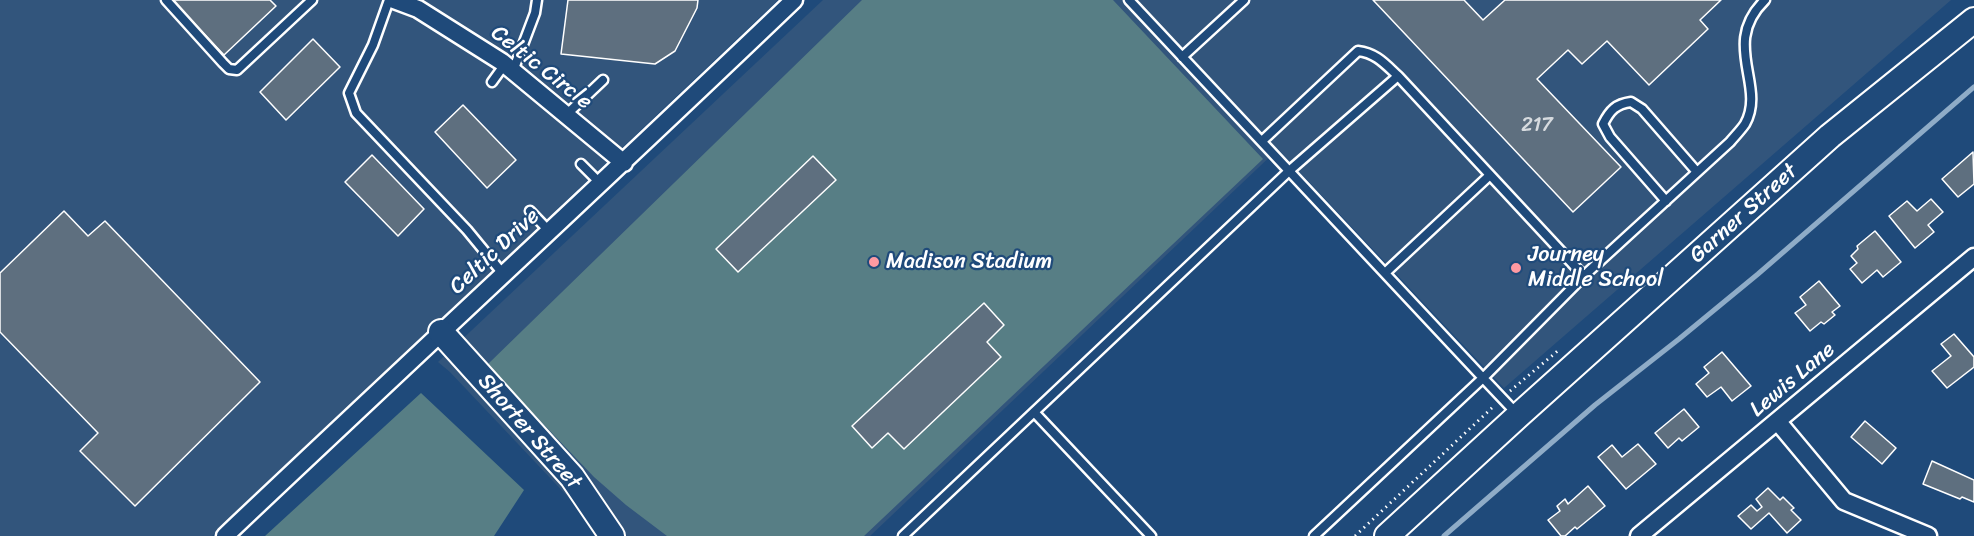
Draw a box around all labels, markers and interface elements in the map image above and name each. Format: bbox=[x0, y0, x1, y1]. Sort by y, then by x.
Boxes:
street label: Celtic Circle bbox=[485, 20, 597, 116]
house number: 217 bbox=[1521, 114, 1553, 138]
street label: Garner Street bbox=[1685, 159, 1803, 269]
street label: Celtic Drive bbox=[445, 204, 545, 300]
place label: Journey Middle School bbox=[1528, 242, 1663, 294]
place label: Madison Stadium bbox=[886, 249, 1052, 275]
marker: Madison Stadium bbox=[867, 255, 881, 269]
marker: Journey Middle School bbox=[1509, 261, 1523, 275]
street label: Lewis Lane bbox=[1745, 337, 1841, 423]
street label: Shorter Street bbox=[472, 369, 586, 495]

